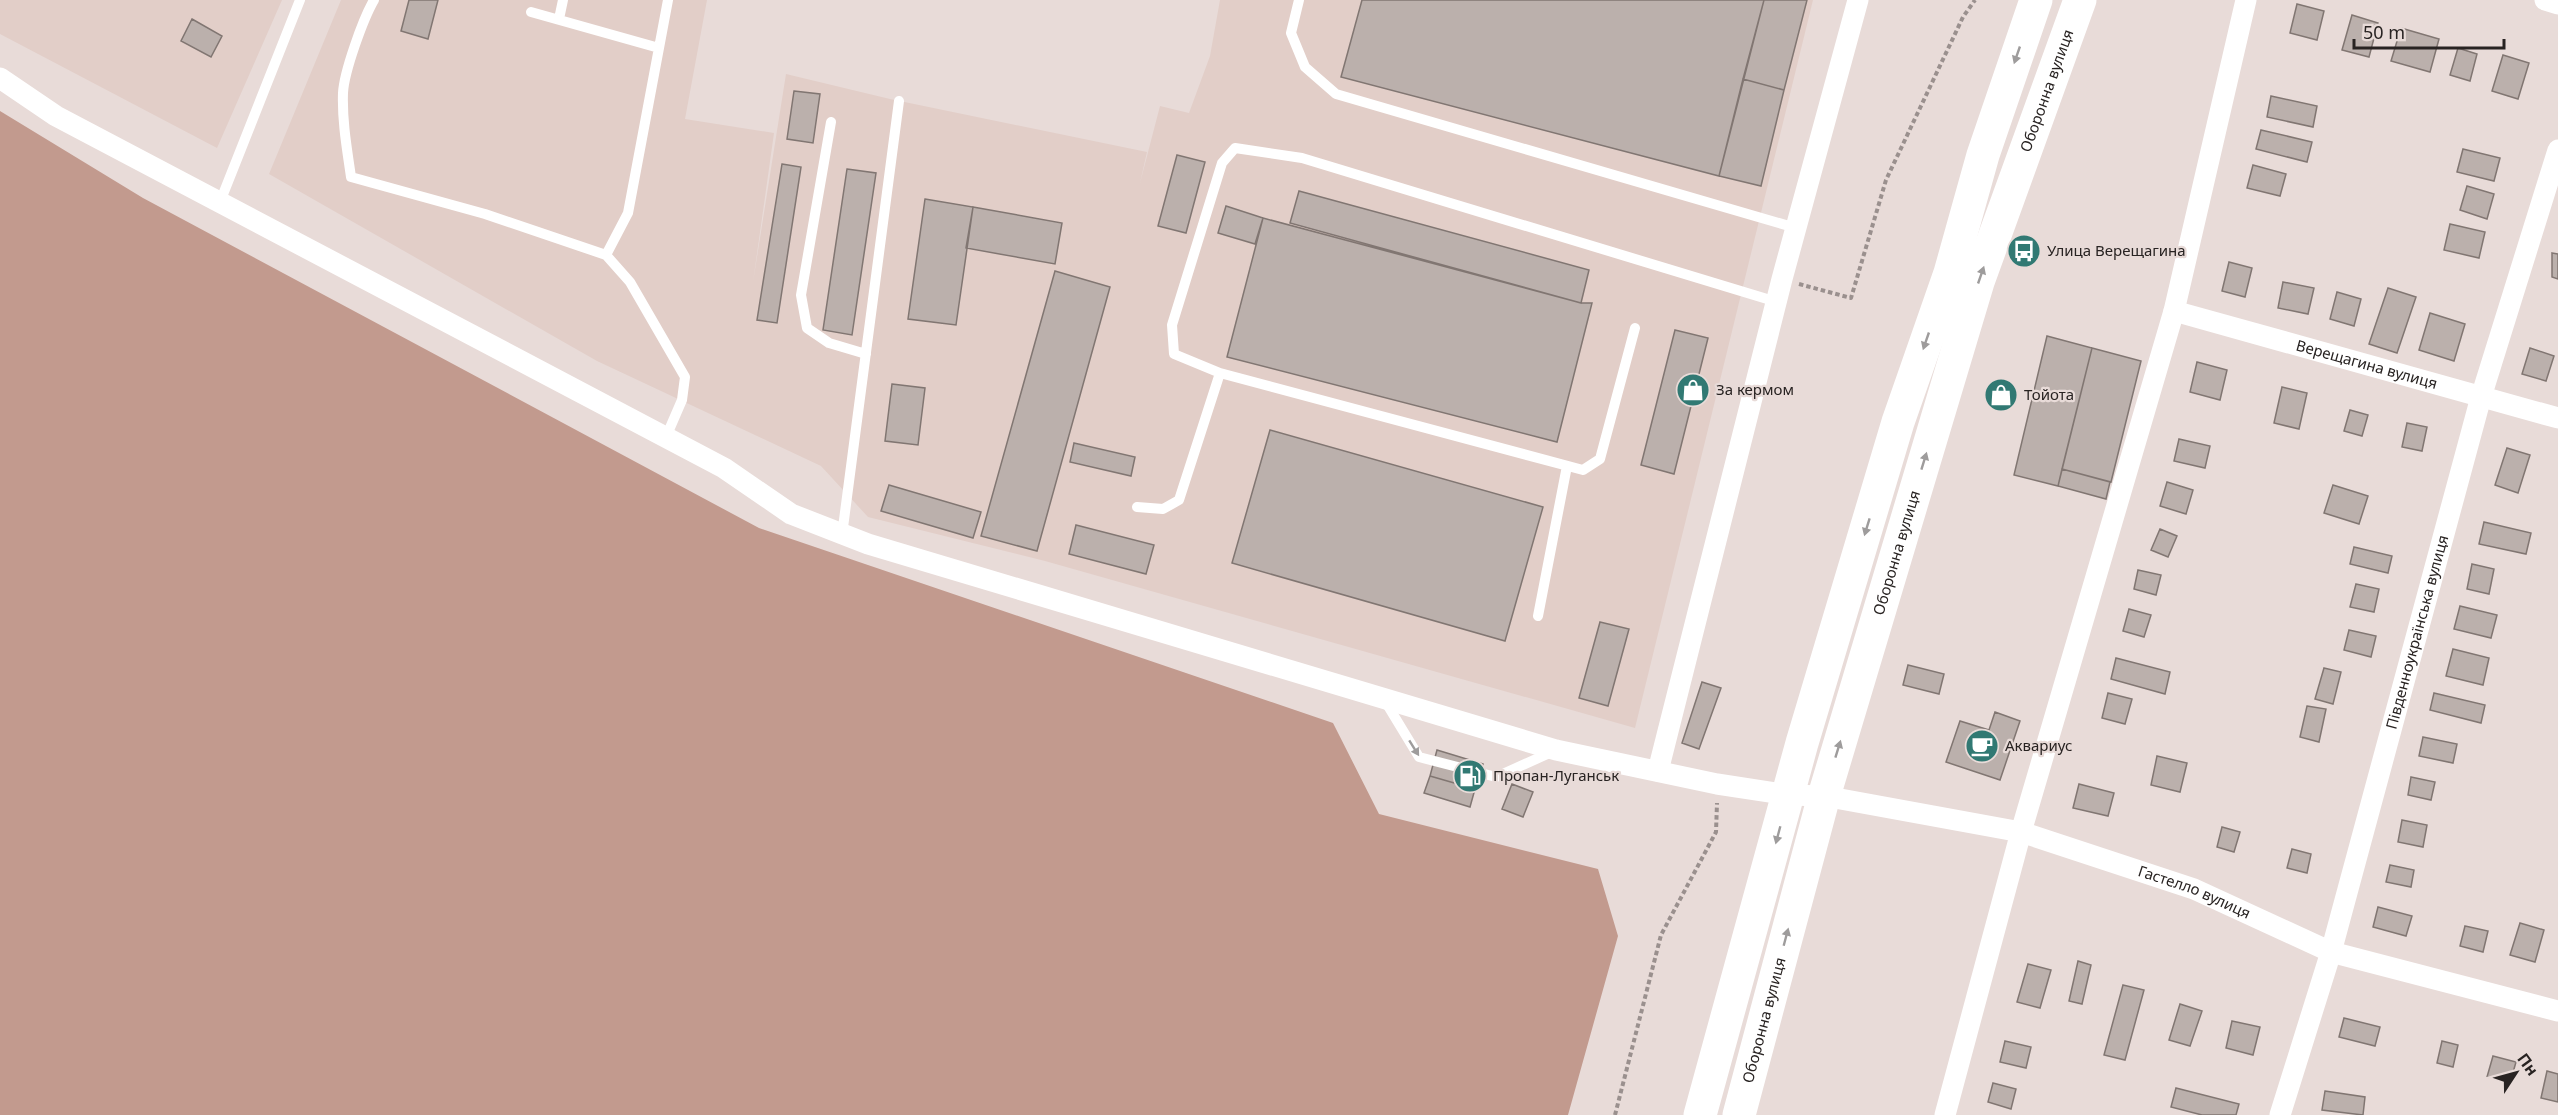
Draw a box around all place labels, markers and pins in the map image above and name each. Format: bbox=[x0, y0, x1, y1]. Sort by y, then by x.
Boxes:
bus stop icon: Улица Верещагина bbox=[2006, 233, 2042, 269]
place label: Улица Верещагина bbox=[2047, 240, 2186, 260]
shop icon: За кермом bbox=[1675, 372, 1711, 408]
shop icon: Тойота bbox=[1983, 377, 2019, 413]
place label: За кермом bbox=[1716, 379, 1794, 399]
place label: Тойота bbox=[2024, 384, 2074, 404]
cafe icon: Аквариус bbox=[1964, 728, 2000, 764]
place label: Аквариус bbox=[2005, 735, 2072, 755]
fuel station icon: Пропан-Луганськ bbox=[1452, 758, 1488, 794]
place label: Пропан-Луганськ bbox=[1493, 765, 1619, 785]

